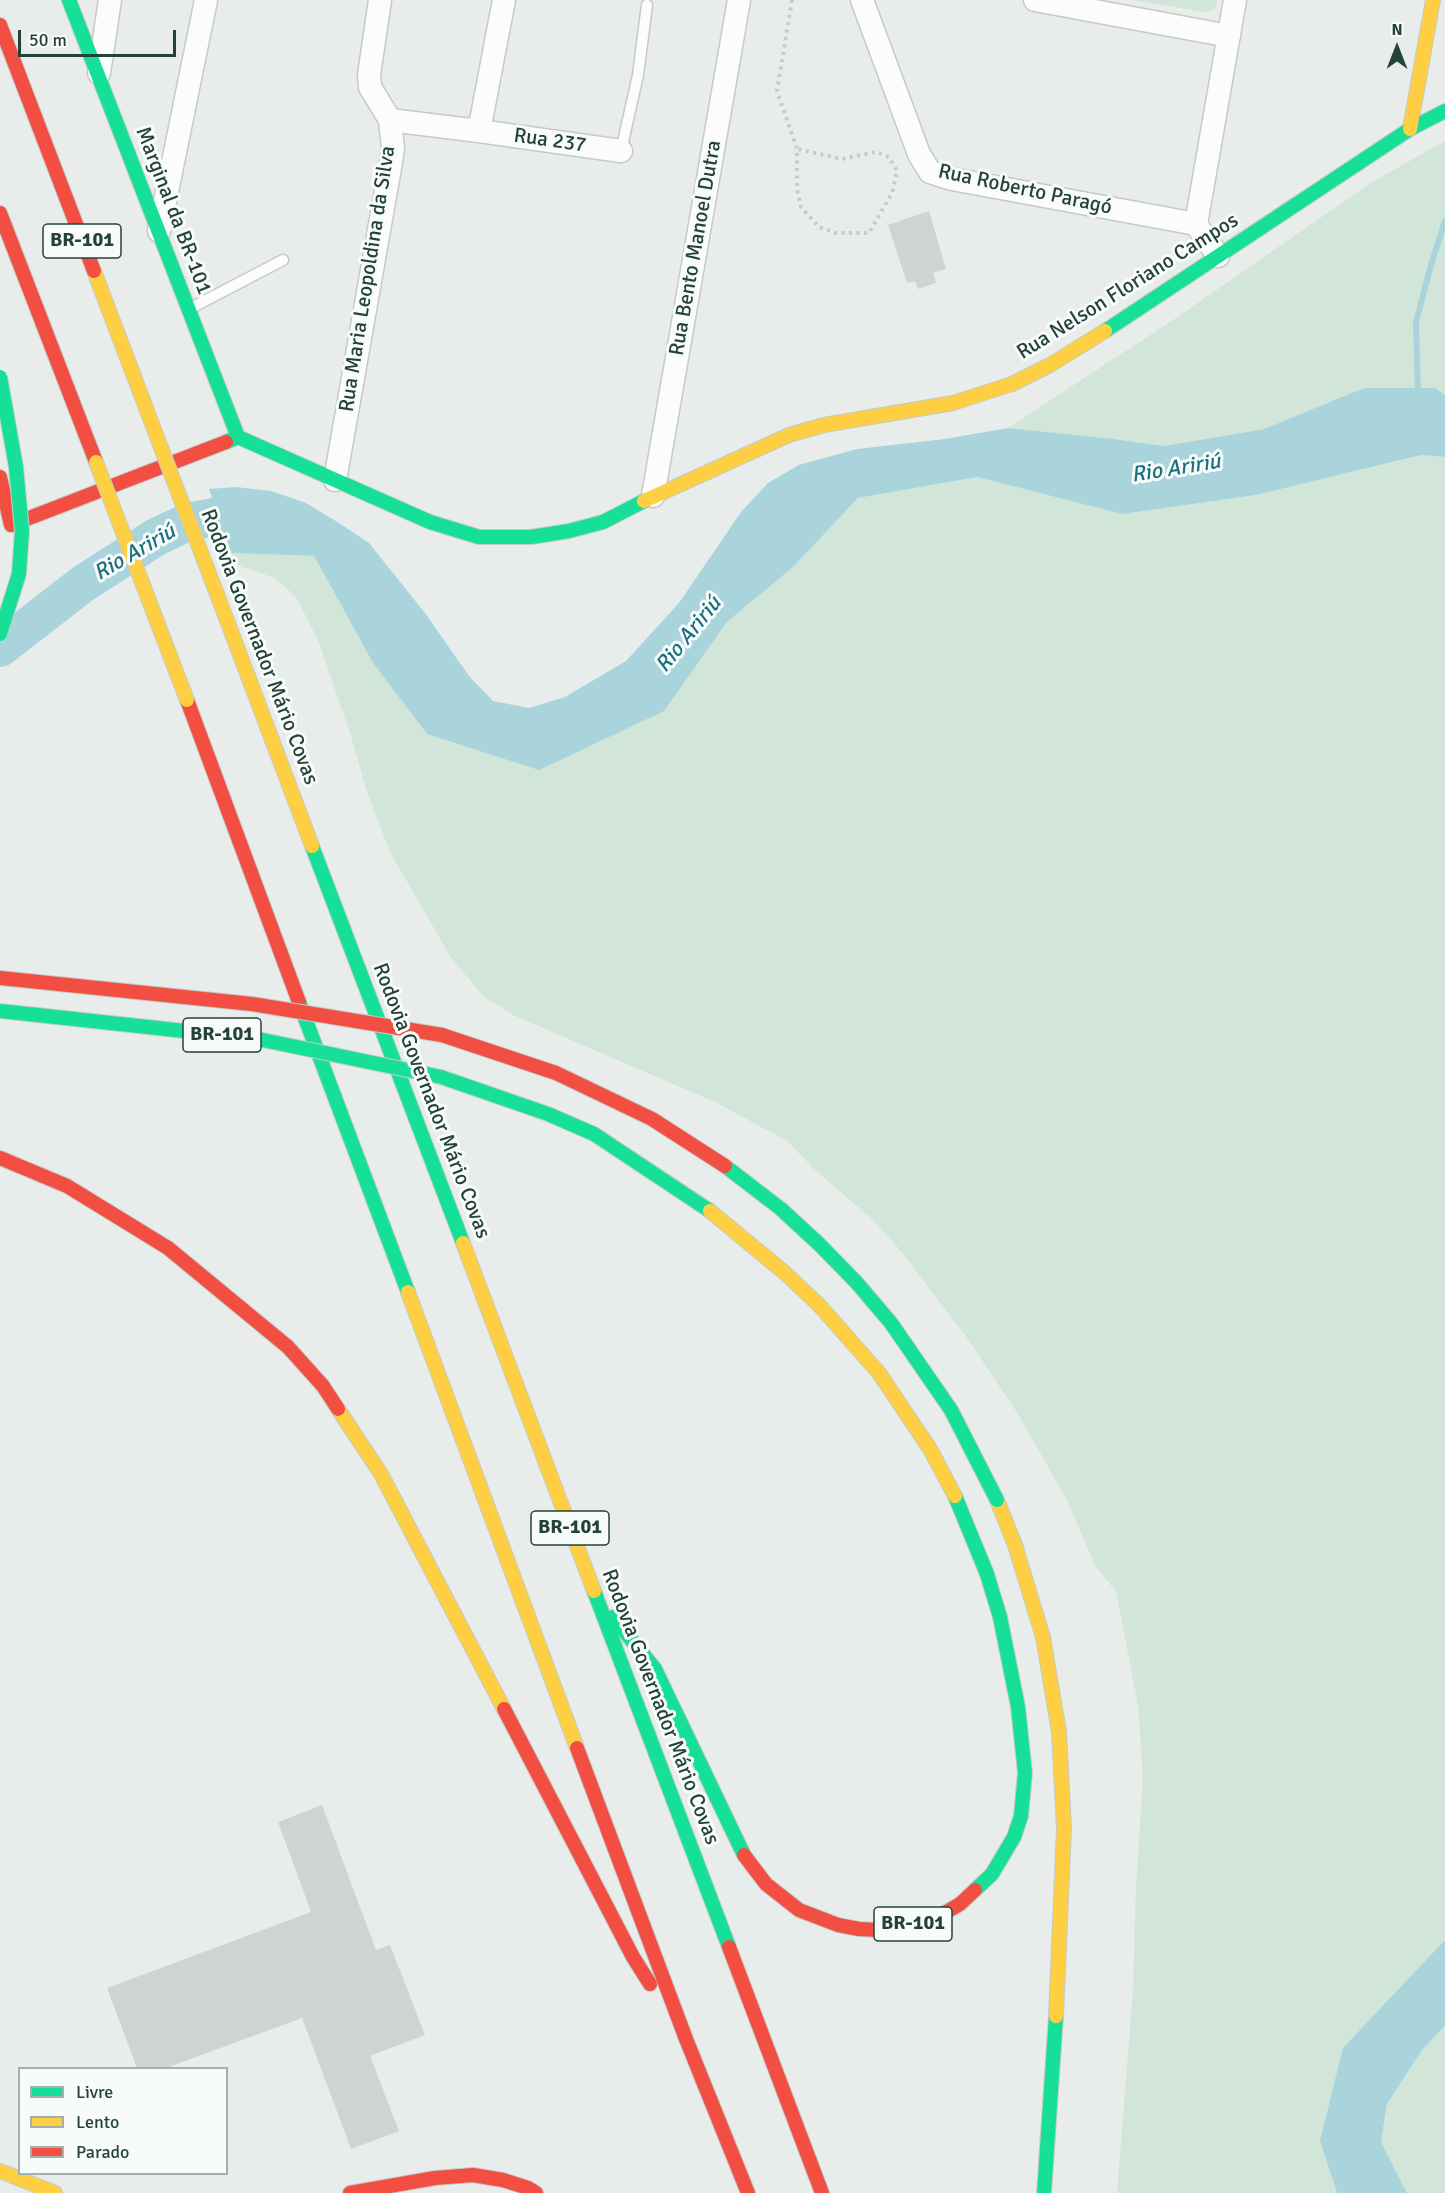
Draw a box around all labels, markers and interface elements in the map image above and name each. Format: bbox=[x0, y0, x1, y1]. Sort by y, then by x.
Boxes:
scale bar bbox=[21, 18, 178, 56]
north arrow bbox=[1367, 18, 1427, 78]
text: N bbox=[1391, 20, 1403, 40]
text: 50 m bbox=[29, 29, 67, 51]
street label: Rua 237 bbox=[512, 123, 588, 159]
street label: Marginal da BR-101 bbox=[129, 124, 217, 298]
street label: Rua Bento Manoel Dutra bbox=[665, 138, 727, 358]
street label: Rua Maria Leopoldina da Silva bbox=[335, 144, 401, 414]
street label: Rua Roberto Paragó bbox=[936, 159, 1114, 221]
street label: Rua Nelson Floriano Campos bbox=[1013, 208, 1243, 366]
road number: BR-101 bbox=[43, 224, 121, 258]
water label: Rio Aririú bbox=[1130, 449, 1222, 489]
street label: Rodovia Governador Mário Covas bbox=[195, 506, 323, 788]
water label: Rio Aririú bbox=[90, 519, 180, 587]
water label: Rio Aririú bbox=[650, 592, 728, 678]
street label: Rodovia Governador Mário Covas bbox=[367, 960, 495, 1242]
road number: BR-101 bbox=[183, 1018, 261, 1052]
road number: BR-101 bbox=[531, 1511, 609, 1545]
street label: Rodovia Governador Mário Covas bbox=[596, 1566, 724, 1848]
road number: BR-101 bbox=[874, 1907, 952, 1941]
legend bbox=[18, 2067, 228, 2175]
text: Livre bbox=[76, 2081, 113, 2103]
text: Lento bbox=[76, 2111, 119, 2133]
text: Parado bbox=[76, 2141, 129, 2163]

